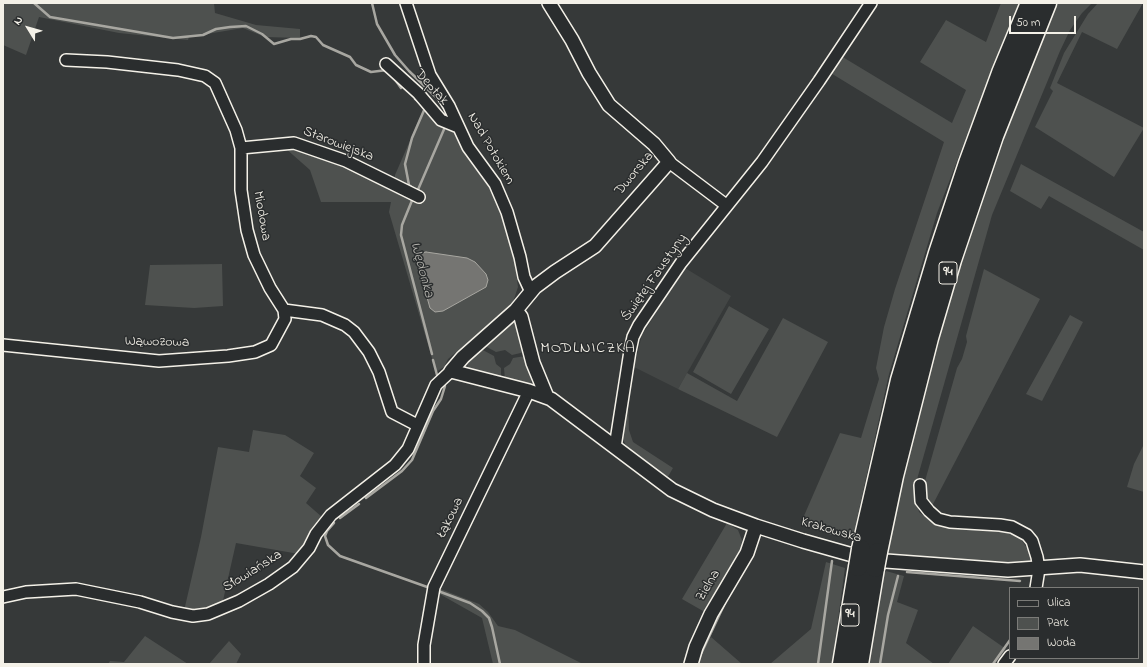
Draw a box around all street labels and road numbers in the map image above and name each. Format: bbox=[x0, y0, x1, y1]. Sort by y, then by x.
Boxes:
street label: Deptak bbox=[411, 67, 451, 109]
street label: Nad Potokiem bbox=[463, 110, 517, 188]
street label: Starowiejska bbox=[300, 124, 376, 166]
street label: Dworska bbox=[612, 149, 658, 199]
street label: Miodowa bbox=[248, 190, 274, 242]
street label: Świętej Faustyny bbox=[619, 231, 691, 325]
road number: 94 bbox=[939, 262, 957, 284]
street label: Wąwozowa bbox=[125, 334, 189, 352]
street label: Łąkowa bbox=[434, 495, 468, 541]
street label: Krakowska bbox=[799, 514, 863, 548]
street label: Słowiańska bbox=[220, 547, 286, 597]
street label: Zielna bbox=[693, 567, 725, 605]
road number: 94 bbox=[841, 604, 859, 626]

